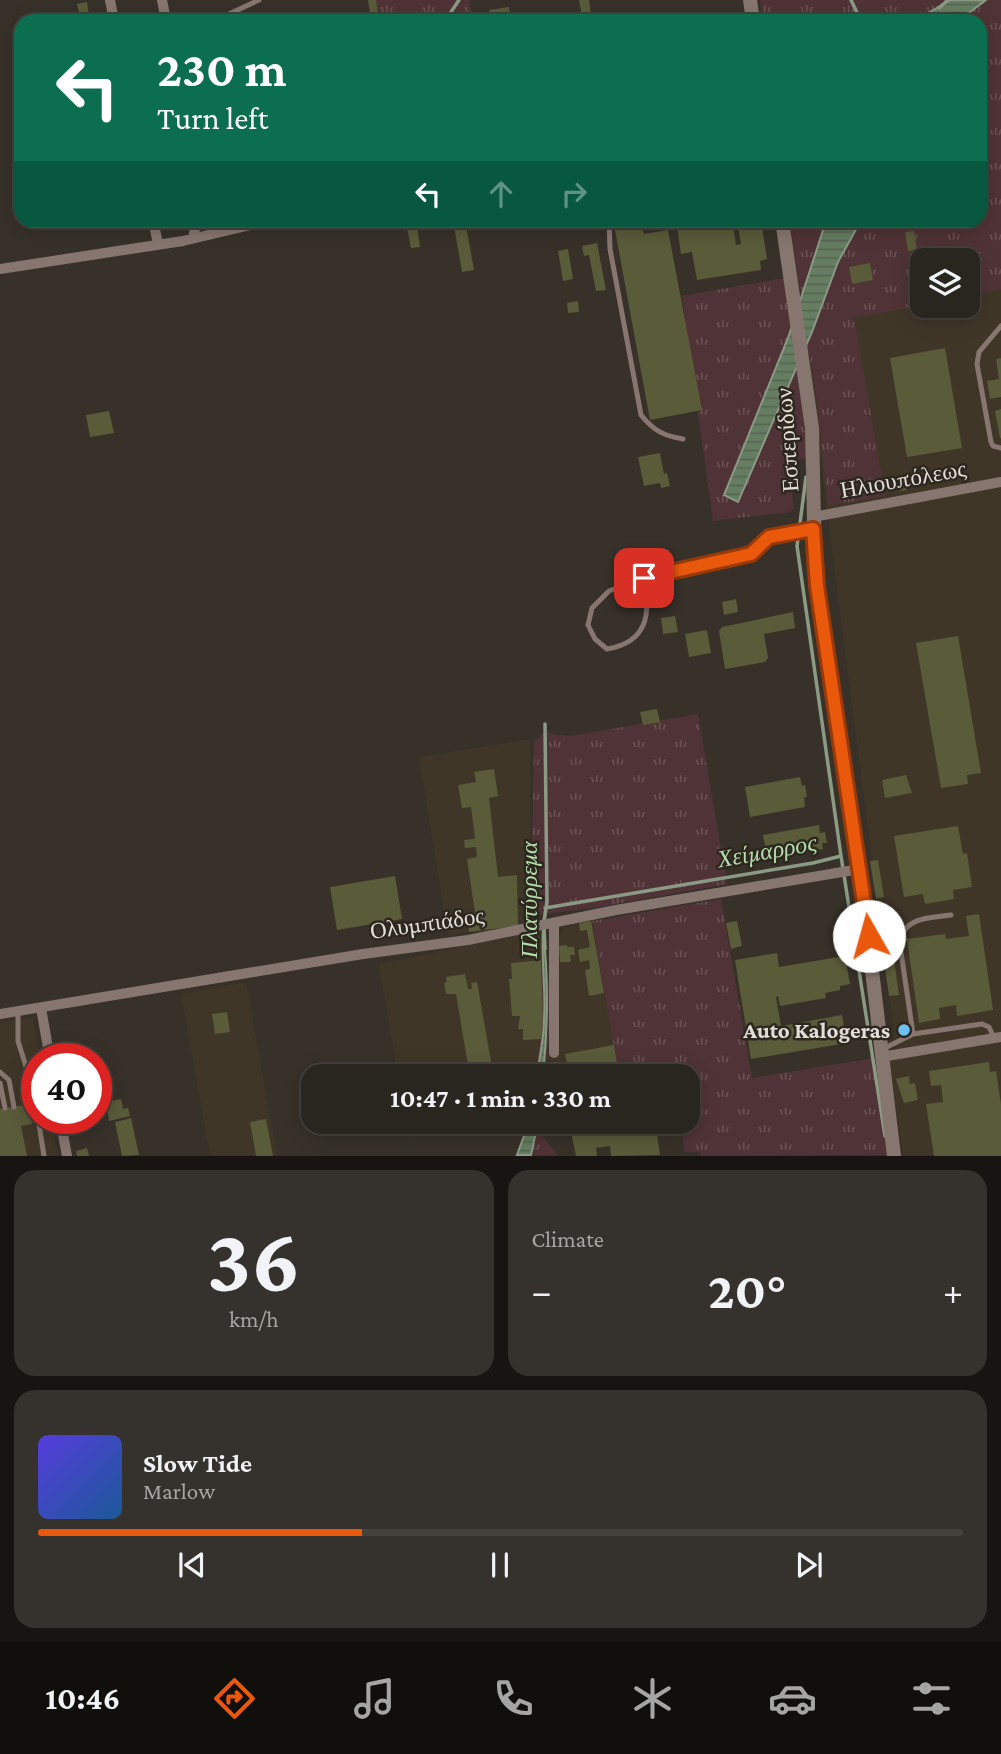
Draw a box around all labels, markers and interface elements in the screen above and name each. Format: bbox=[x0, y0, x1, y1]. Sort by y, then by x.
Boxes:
icon: left bbox=[42, 42, 133, 133]
text: 230 m bbox=[157, 42, 287, 97]
text: Turn left bbox=[157, 100, 268, 136]
icon: left bbox=[409, 175, 447, 213]
icon: ahead bbox=[482, 175, 520, 213]
icon: right bbox=[555, 175, 593, 213]
map controls bbox=[910, 248, 980, 318]
button: layers bbox=[910, 248, 980, 318]
street label: Εσπερίδων bbox=[770, 387, 804, 493]
street label: Ηλιουπόλεως bbox=[838, 455, 968, 503]
pin bbox=[614, 548, 674, 608]
icon: arrive bbox=[625, 559, 663, 597]
water label: Χείμαρρος bbox=[714, 828, 819, 873]
water label: Πλατύρρεμα bbox=[515, 841, 542, 960]
position arrow bbox=[832, 899, 906, 973]
street label: Ολυμπιάδος bbox=[368, 902, 486, 944]
place label: Auto Kalogeras bbox=[742, 1017, 890, 1043]
marker: Auto Kalogeras bbox=[896, 1022, 912, 1038]
speed limit sign: 40 bbox=[21, 1043, 112, 1134]
text: 10:47 · 1 min · 330 m bbox=[390, 1084, 611, 1113]
text: 36 bbox=[207, 1209, 301, 1311]
text: Climate bbox=[532, 1226, 604, 1252]
text: 20° bbox=[708, 1261, 786, 1319]
text: − bbox=[532, 1270, 552, 1312]
text: + bbox=[943, 1270, 963, 1312]
text: km/h bbox=[229, 1306, 279, 1332]
text: Slow Tide bbox=[143, 1449, 252, 1478]
text: Marlow bbox=[143, 1478, 215, 1504]
icon: previous bbox=[173, 1546, 211, 1584]
icon: pause bbox=[481, 1546, 519, 1584]
icon: next bbox=[790, 1546, 828, 1584]
icon: directions bbox=[210, 1674, 259, 1723]
icon: music bbox=[350, 1674, 399, 1723]
icon: phone bbox=[489, 1674, 538, 1723]
icon: climate bbox=[628, 1674, 677, 1723]
icon: car bbox=[768, 1674, 817, 1723]
icon: filters bbox=[907, 1674, 956, 1723]
text: 10:46 bbox=[45, 1680, 120, 1716]

